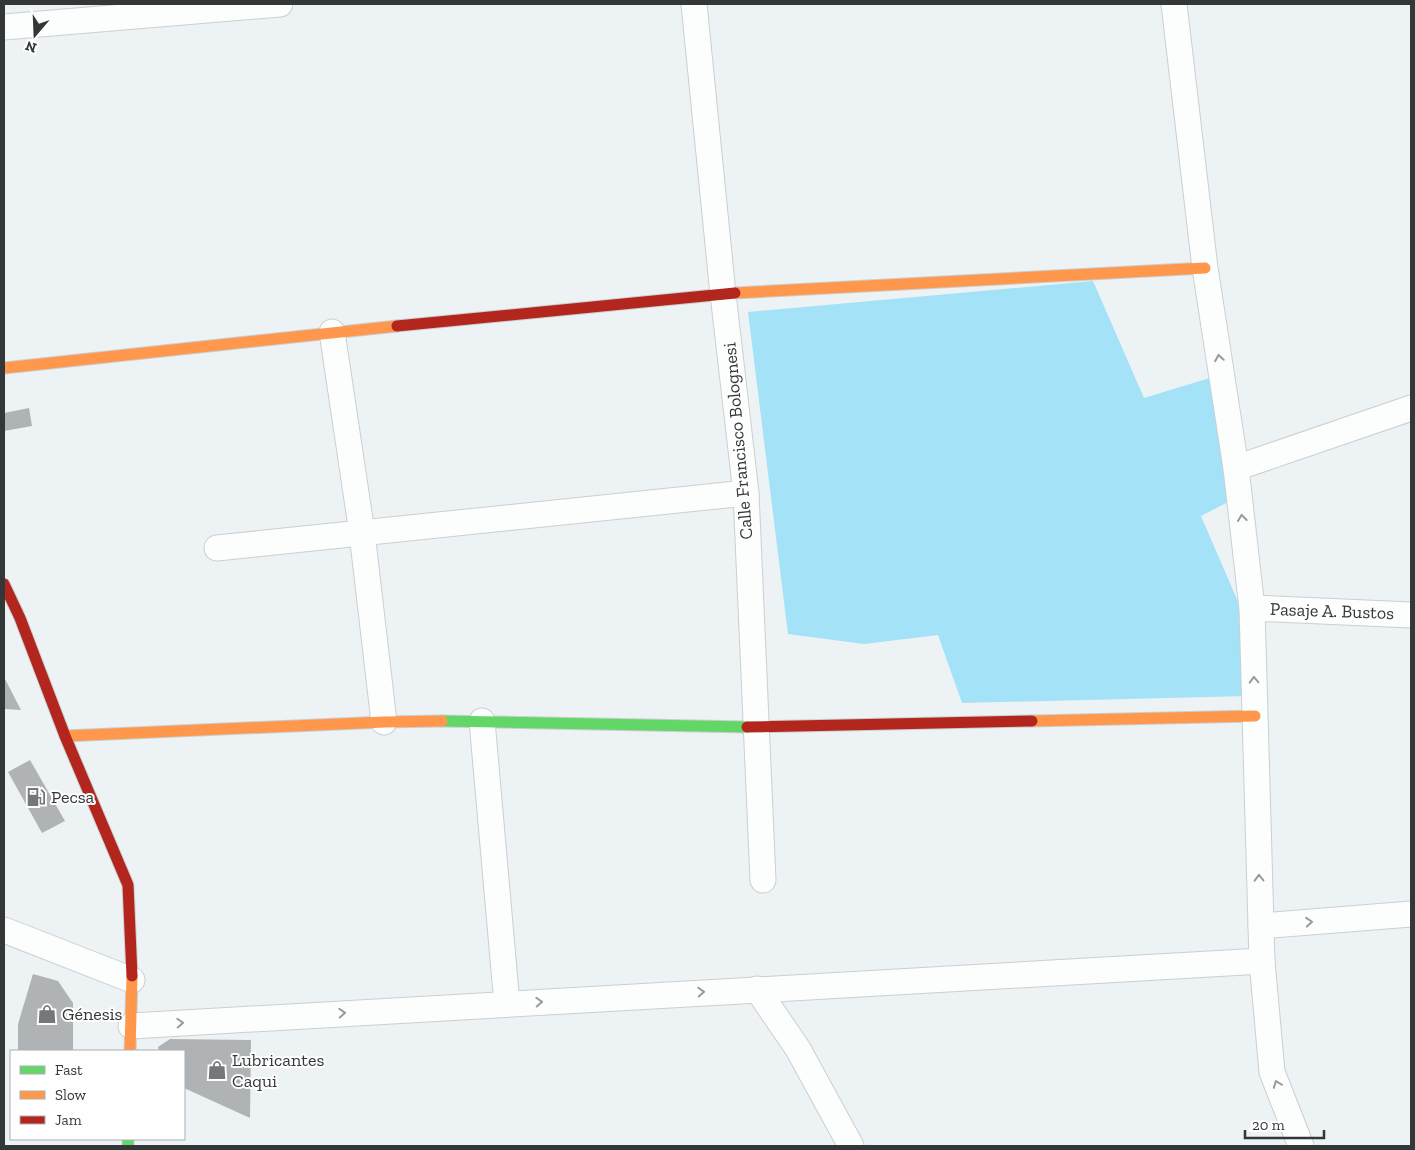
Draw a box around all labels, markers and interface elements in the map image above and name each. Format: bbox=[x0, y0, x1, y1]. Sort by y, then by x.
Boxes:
north arrow bbox=[10, 10, 60, 60]
text: N bbox=[23, 37, 39, 57]
street label: Calle Francisco Bolognesi bbox=[718, 342, 758, 540]
one-way arrow bbox=[1214, 353, 1225, 361]
one-way arrow bbox=[1237, 514, 1248, 522]
street label: Pasaje A. Bustos bbox=[1270, 598, 1395, 624]
one-way arrow bbox=[1249, 676, 1260, 684]
fuel station icon: Pecsa bbox=[25, 786, 47, 808]
place label: Pecsa bbox=[51, 786, 95, 808]
one-way arrow bbox=[1254, 873, 1265, 881]
one-way arrow bbox=[1306, 917, 1314, 928]
one-way arrow bbox=[698, 987, 706, 998]
one-way arrow bbox=[535, 996, 543, 1007]
shop icon: Génesis bbox=[36, 1003, 58, 1025]
place label: Génesis bbox=[62, 1003, 123, 1025]
one-way arrow bbox=[338, 1008, 346, 1019]
one-way arrow bbox=[176, 1018, 184, 1029]
place label: Lubricantes Caqui bbox=[232, 1049, 324, 1092]
legend bbox=[10, 1050, 185, 1140]
shop icon: Lubricantes Caqui bbox=[206, 1059, 228, 1081]
text: Fast bbox=[55, 1061, 83, 1079]
one-way arrow bbox=[1273, 1081, 1283, 1089]
text: Slow bbox=[55, 1086, 87, 1104]
scale bar bbox=[1245, 1108, 1324, 1140]
text: Jam bbox=[55, 1111, 82, 1129]
text: 20 m bbox=[1252, 1116, 1285, 1134]

